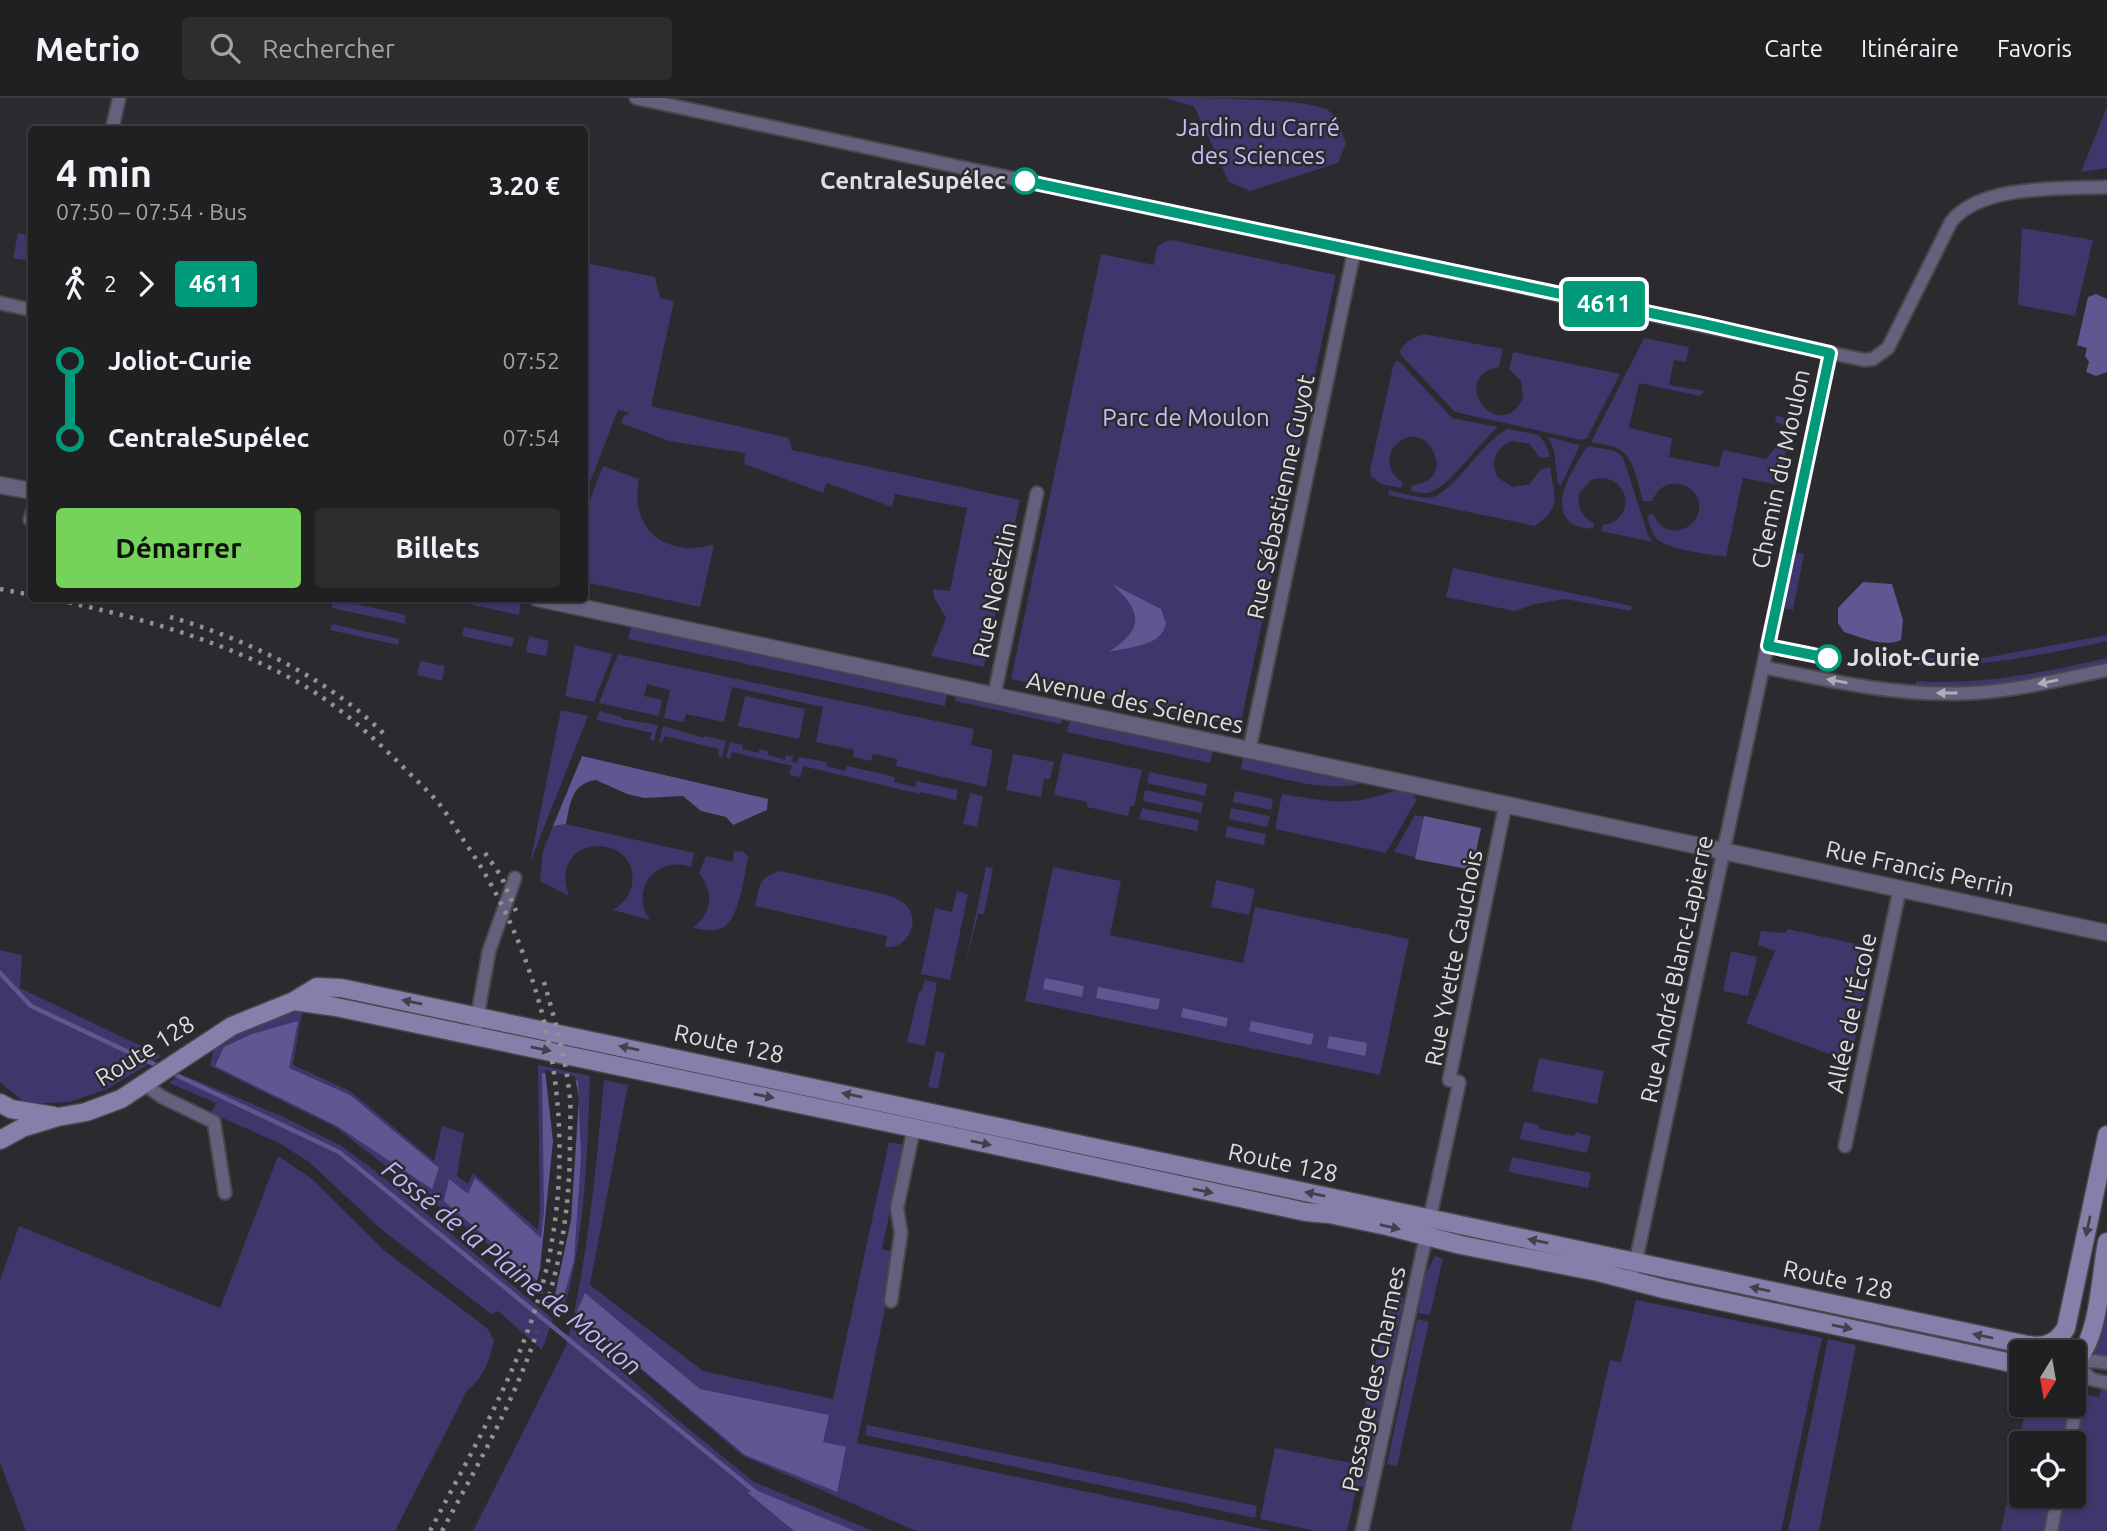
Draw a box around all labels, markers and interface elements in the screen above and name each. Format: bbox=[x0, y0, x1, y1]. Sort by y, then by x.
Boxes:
search box bbox=[182, 17, 672, 80]
icon: search bbox=[206, 29, 244, 67]
text: Metrio bbox=[35, 30, 140, 67]
text: Rechercher bbox=[262, 34, 395, 63]
text: Carte bbox=[1764, 35, 1823, 62]
text: Itinéraire bbox=[1861, 35, 1959, 62]
text: Favoris bbox=[1997, 35, 2072, 62]
park label: Jardin du Carré des Sciences bbox=[1176, 114, 1340, 169]
text: 4 min bbox=[56, 152, 152, 194]
place label: CentraleSupélec bbox=[820, 167, 1006, 194]
marker: CentraleSupélec bbox=[1012, 168, 1038, 194]
text: 3.20 € bbox=[489, 171, 560, 200]
text: 07:50 – 07:54 · Bus bbox=[56, 199, 247, 224]
icon: walk bbox=[56, 265, 94, 303]
icon: forward bbox=[127, 265, 165, 303]
text: 4611 bbox=[189, 270, 243, 297]
text: 2 bbox=[104, 271, 117, 296]
line badge: 4611 bbox=[1555, 281, 1653, 327]
text: 4611 bbox=[1577, 290, 1631, 317]
text: Joliot-Curie bbox=[108, 346, 252, 375]
text: 07:52 bbox=[502, 348, 560, 373]
street label: Chemin du Moulon bbox=[1746, 367, 1815, 571]
street label: Rue Sébastienne Guyot bbox=[1241, 372, 1320, 622]
park label: Parc de Moulon bbox=[1102, 404, 1270, 431]
text: CentraleSupélec bbox=[108, 423, 309, 452]
text: 07:54 bbox=[502, 425, 560, 450]
button: Démarrer bbox=[56, 508, 301, 588]
button: Billets bbox=[315, 508, 560, 588]
street label: Rue Noëtzlin bbox=[967, 520, 1022, 660]
place label: Joliot-Curie bbox=[1847, 644, 1980, 671]
marker: Joliot-Curie bbox=[1815, 645, 1841, 671]
street label: Avenue des Sciences bbox=[1024, 666, 1246, 739]
one-way arrow bbox=[1826, 675, 1848, 686]
one-way arrow bbox=[2037, 677, 2059, 688]
one-way arrow bbox=[1936, 688, 1958, 699]
street label: Rue André Blanc-Lapierre bbox=[1635, 833, 1718, 1105]
street label: Rue Francis Perrin bbox=[1823, 835, 2017, 902]
street label: Rue Yvette Cauchois bbox=[1419, 848, 1488, 1068]
street label: Allée de l'École bbox=[1820, 930, 1882, 1095]
one-way arrow bbox=[401, 996, 423, 1007]
street label: Route 128 bbox=[90, 1010, 199, 1092]
street label: Route 128 bbox=[672, 1019, 786, 1068]
one-way arrow bbox=[618, 1043, 640, 1054]
one-way arrow bbox=[530, 1044, 552, 1055]
one-way arrow bbox=[841, 1090, 863, 1101]
one-way arrow bbox=[753, 1091, 775, 1102]
one-way arrow bbox=[970, 1137, 992, 1148]
street label: Route 128 bbox=[1226, 1138, 1340, 1187]
water label: Fossé de la Plaine de Moulon bbox=[377, 1154, 648, 1381]
one-way arrow bbox=[1192, 1185, 1214, 1196]
one-way arrow bbox=[1304, 1189, 1326, 1200]
one-way arrow bbox=[2082, 1215, 2093, 1237]
one-way arrow bbox=[1379, 1222, 1401, 1233]
one-way arrow bbox=[1527, 1236, 1549, 1247]
street label: Route 128 bbox=[1781, 1255, 1895, 1304]
street label: Passage des Charmes bbox=[1336, 1264, 1411, 1494]
one-way arrow bbox=[1749, 1283, 1771, 1294]
one-way arrow bbox=[1831, 1321, 1853, 1332]
one-way arrow bbox=[1972, 1331, 1994, 1342]
north arrow bbox=[2009, 1340, 2086, 1418]
map controls bbox=[2009, 1340, 2086, 1508]
button: locate bbox=[2009, 1431, 2086, 1508]

